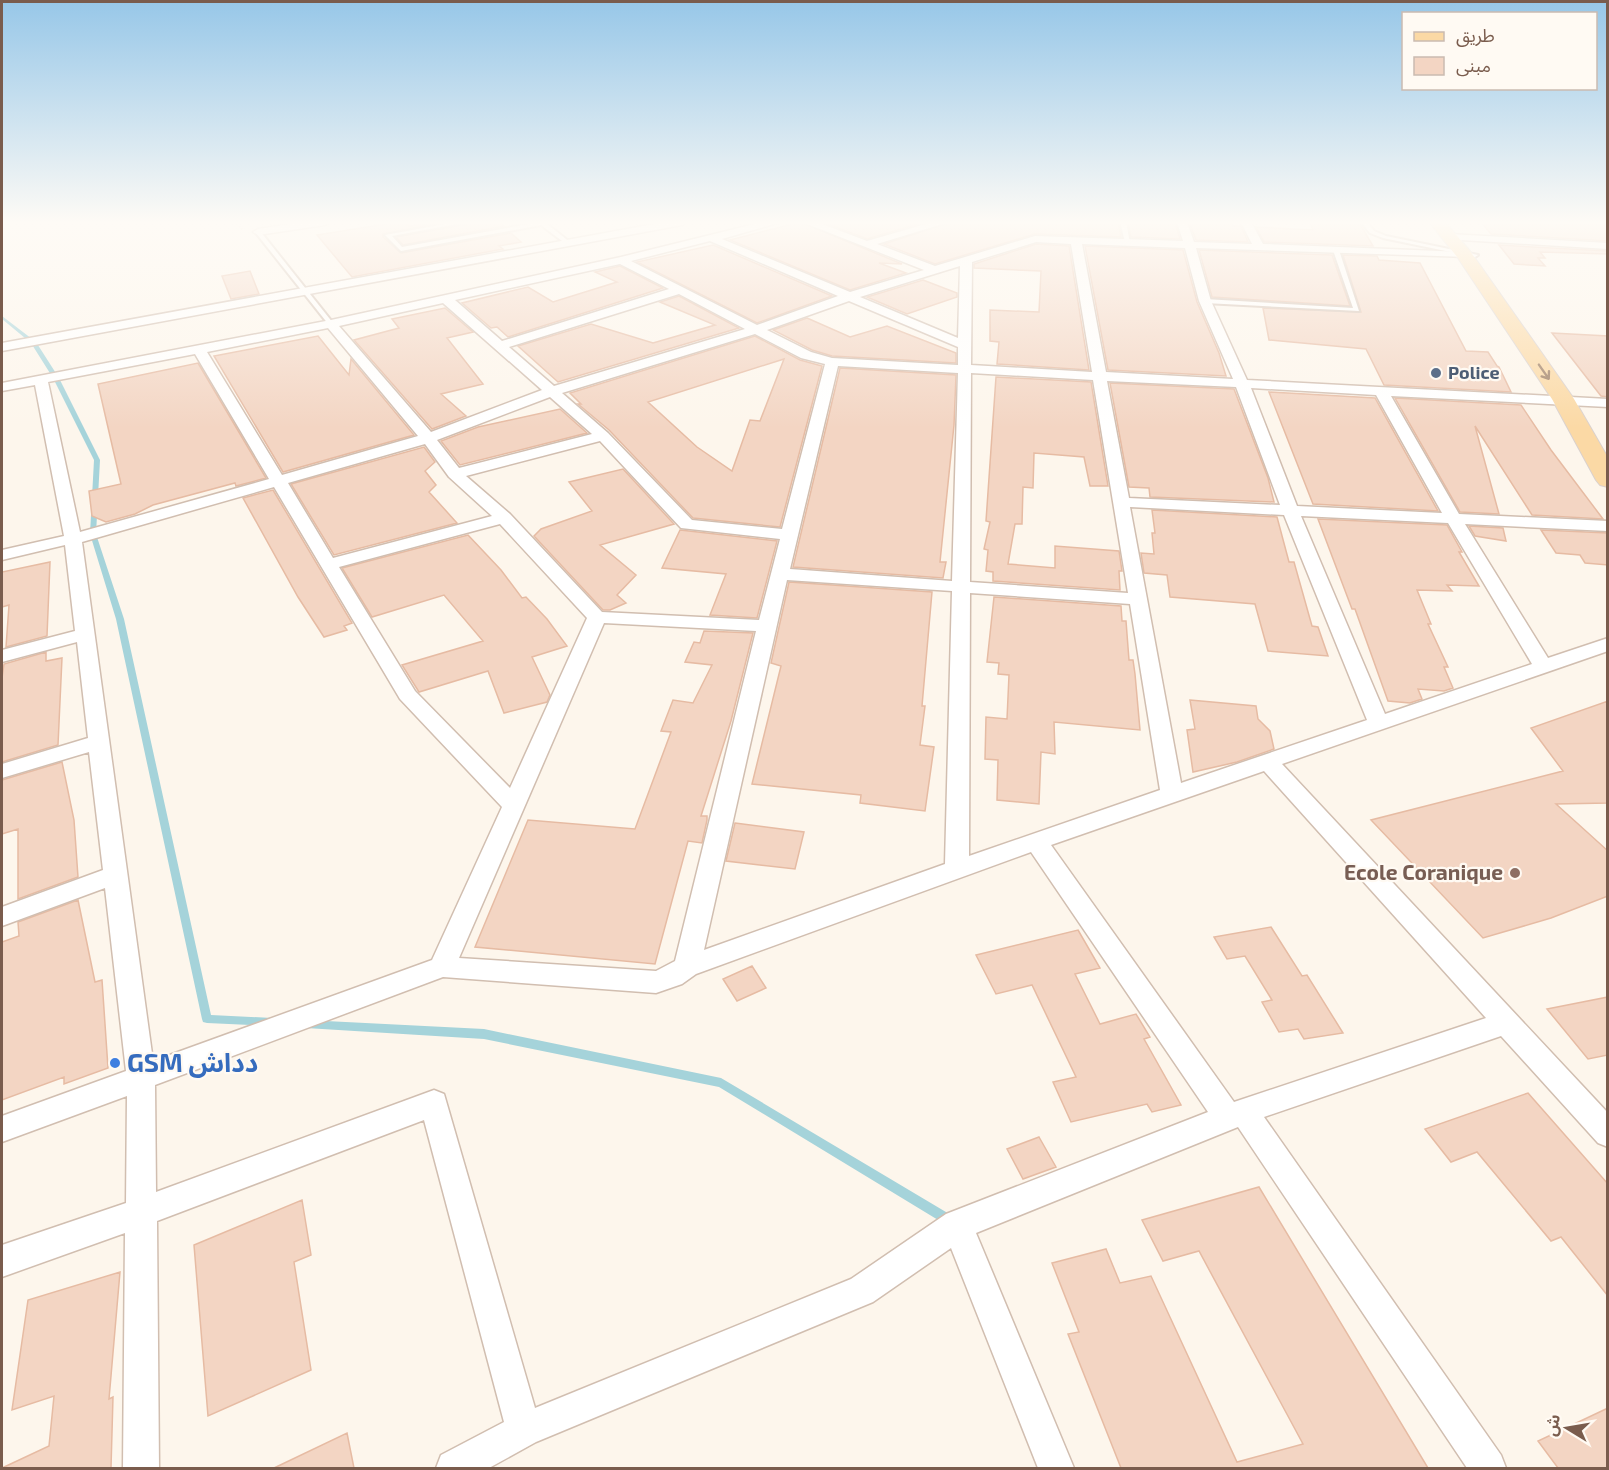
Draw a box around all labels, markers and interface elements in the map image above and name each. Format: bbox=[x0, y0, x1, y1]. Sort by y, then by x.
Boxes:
legend bbox=[1402, 12, 1597, 90]
text: طريق bbox=[1456, 24, 1495, 47]
text: مبنى bbox=[1456, 54, 1491, 77]
place label: Police bbox=[1448, 361, 1500, 383]
one-way arrow bbox=[1538, 364, 1550, 380]
marker: Police bbox=[1429, 366, 1443, 380]
place label: Ecole Coranique bbox=[1344, 859, 1503, 884]
marker: Ecole Coranique bbox=[1508, 866, 1522, 880]
place label: GSM دداش bbox=[127, 1046, 258, 1078]
marker: GSM دداش bbox=[108, 1056, 122, 1070]
north arrow bbox=[1537, 1398, 1597, 1458]
text: ش bbox=[1540, 1412, 1564, 1438]

